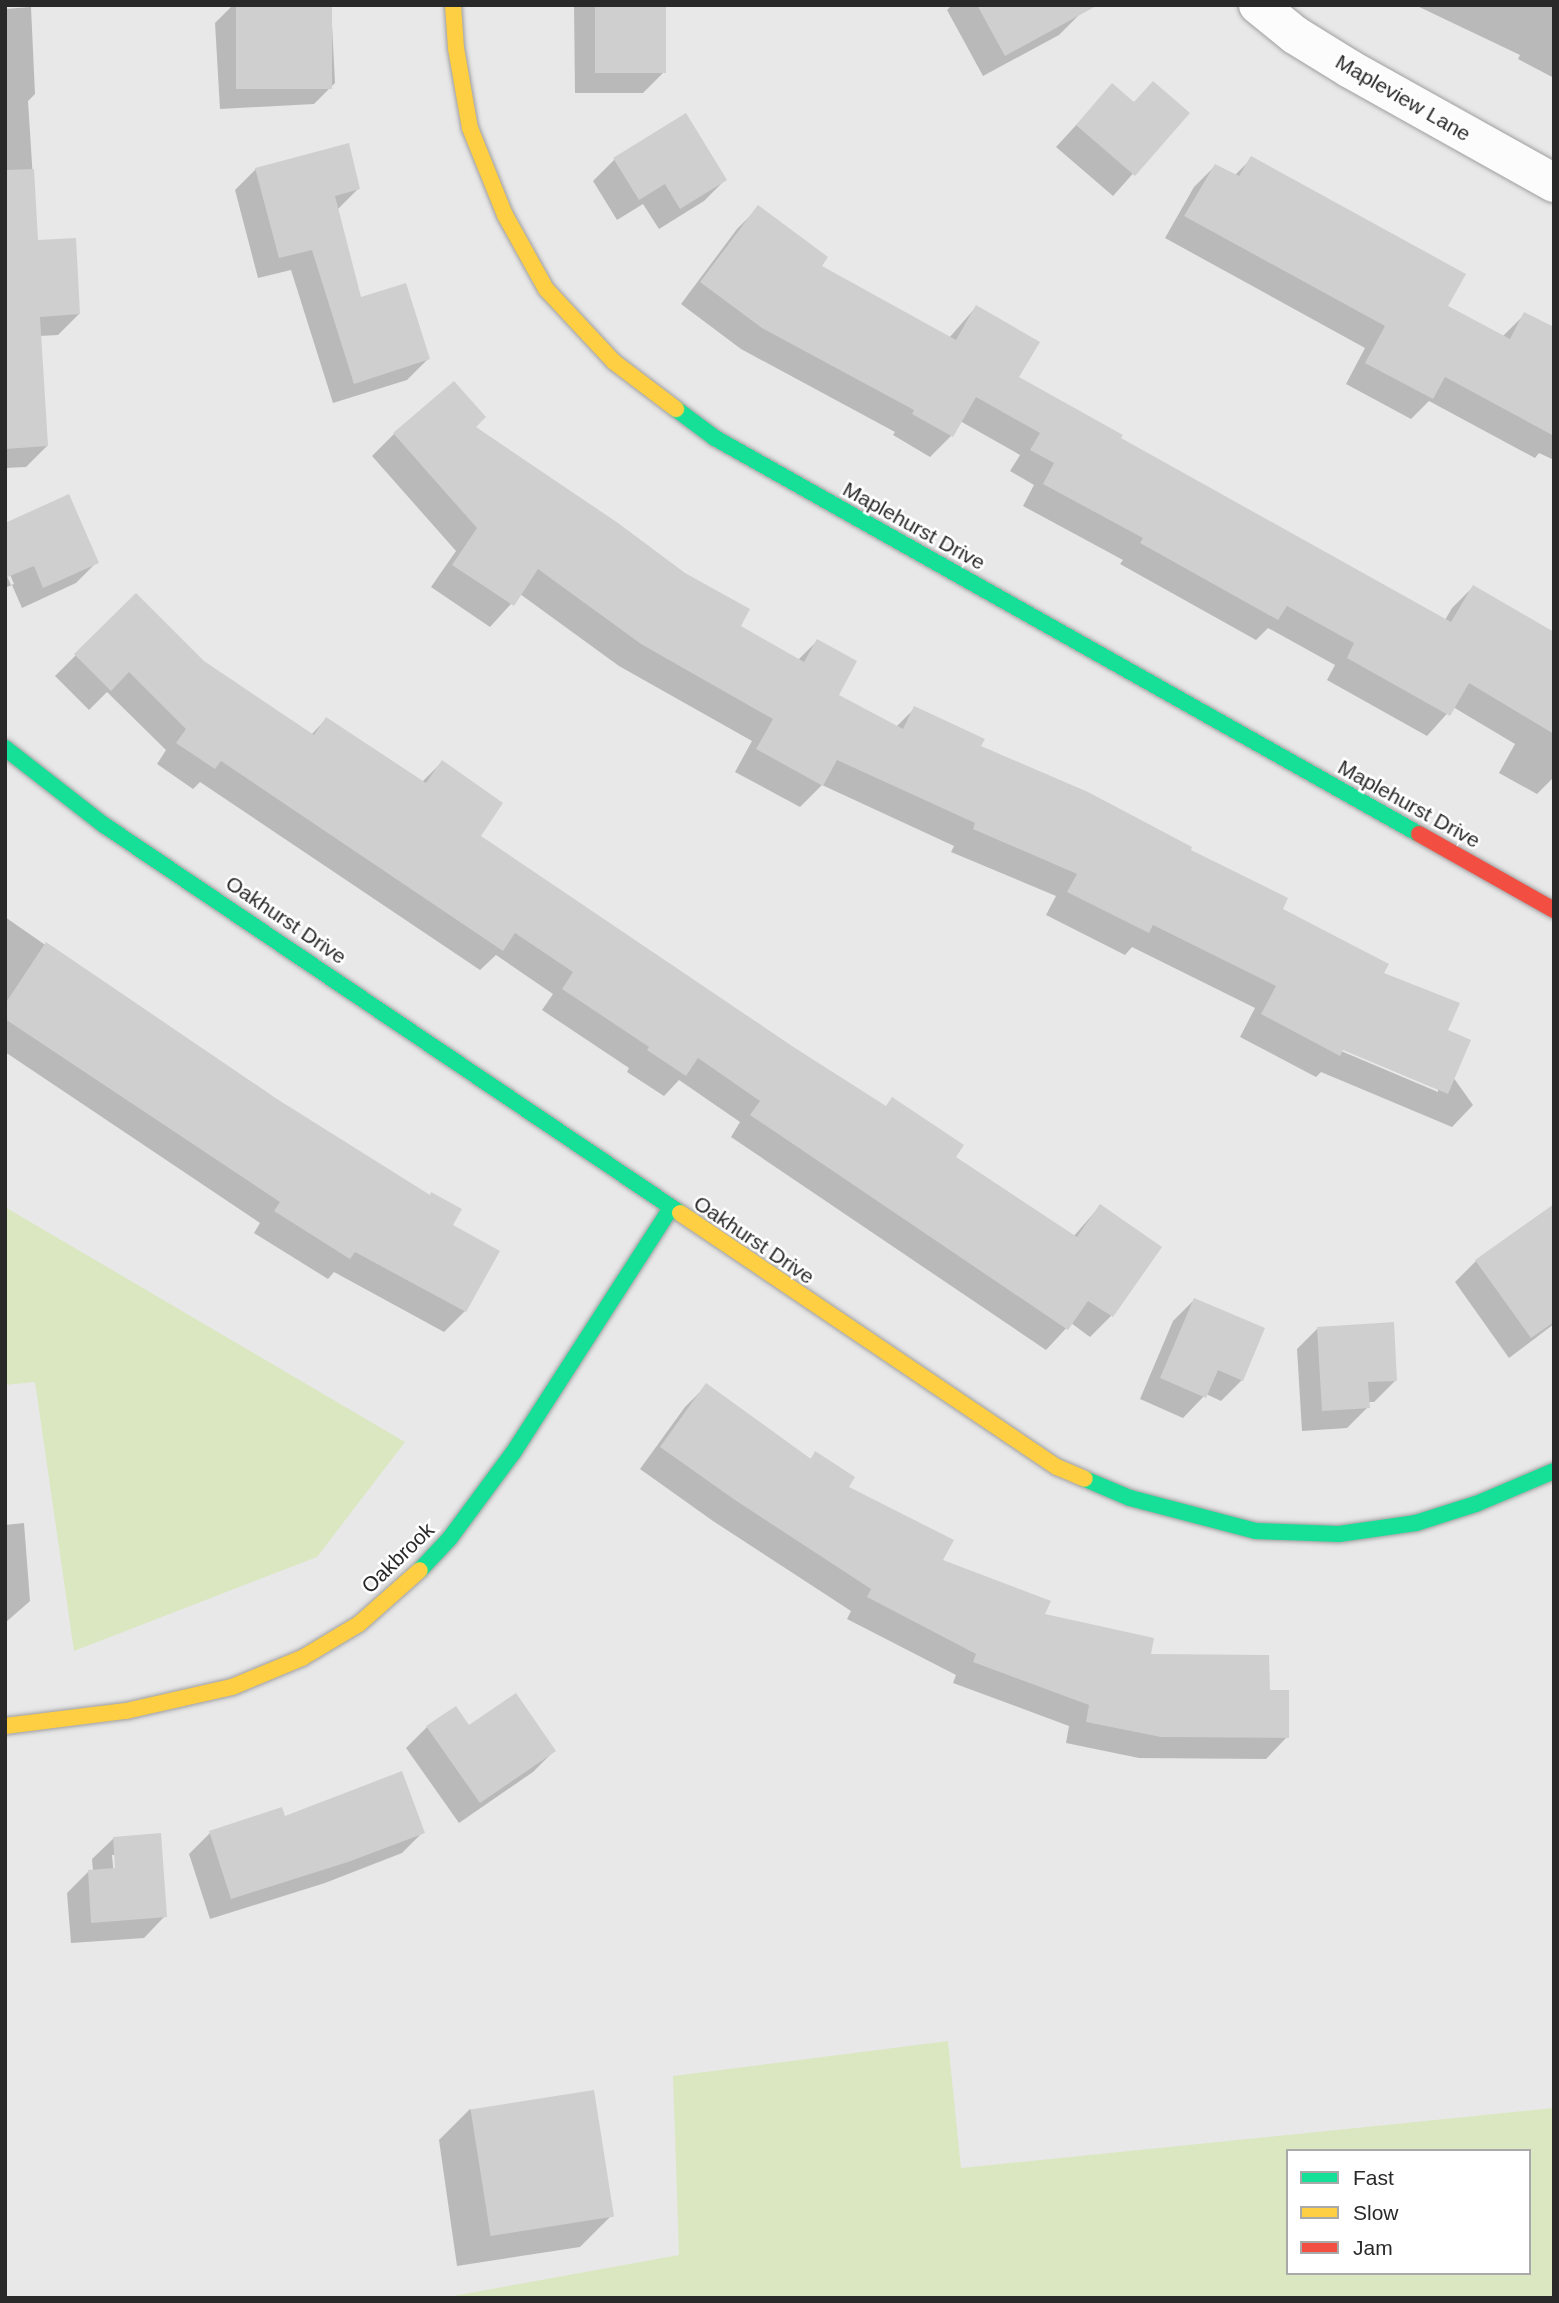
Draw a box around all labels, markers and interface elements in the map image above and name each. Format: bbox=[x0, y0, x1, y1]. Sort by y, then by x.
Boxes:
street label: Mapleview Lane bbox=[1331, 49, 1475, 147]
street label: Maplehurst Drive bbox=[838, 477, 990, 575]
street label: Maplehurst Drive bbox=[1333, 755, 1485, 853]
street label: Oakhurst Drive bbox=[221, 870, 351, 970]
street label: Oakhurst Drive bbox=[689, 1190, 819, 1290]
street label: Oakbrook bbox=[357, 1517, 439, 1599]
legend bbox=[1286, 2149, 1531, 2275]
text: Fast bbox=[1353, 2166, 1394, 2189]
text: Slow bbox=[1353, 2201, 1399, 2224]
text: Jam bbox=[1353, 2236, 1393, 2259]

